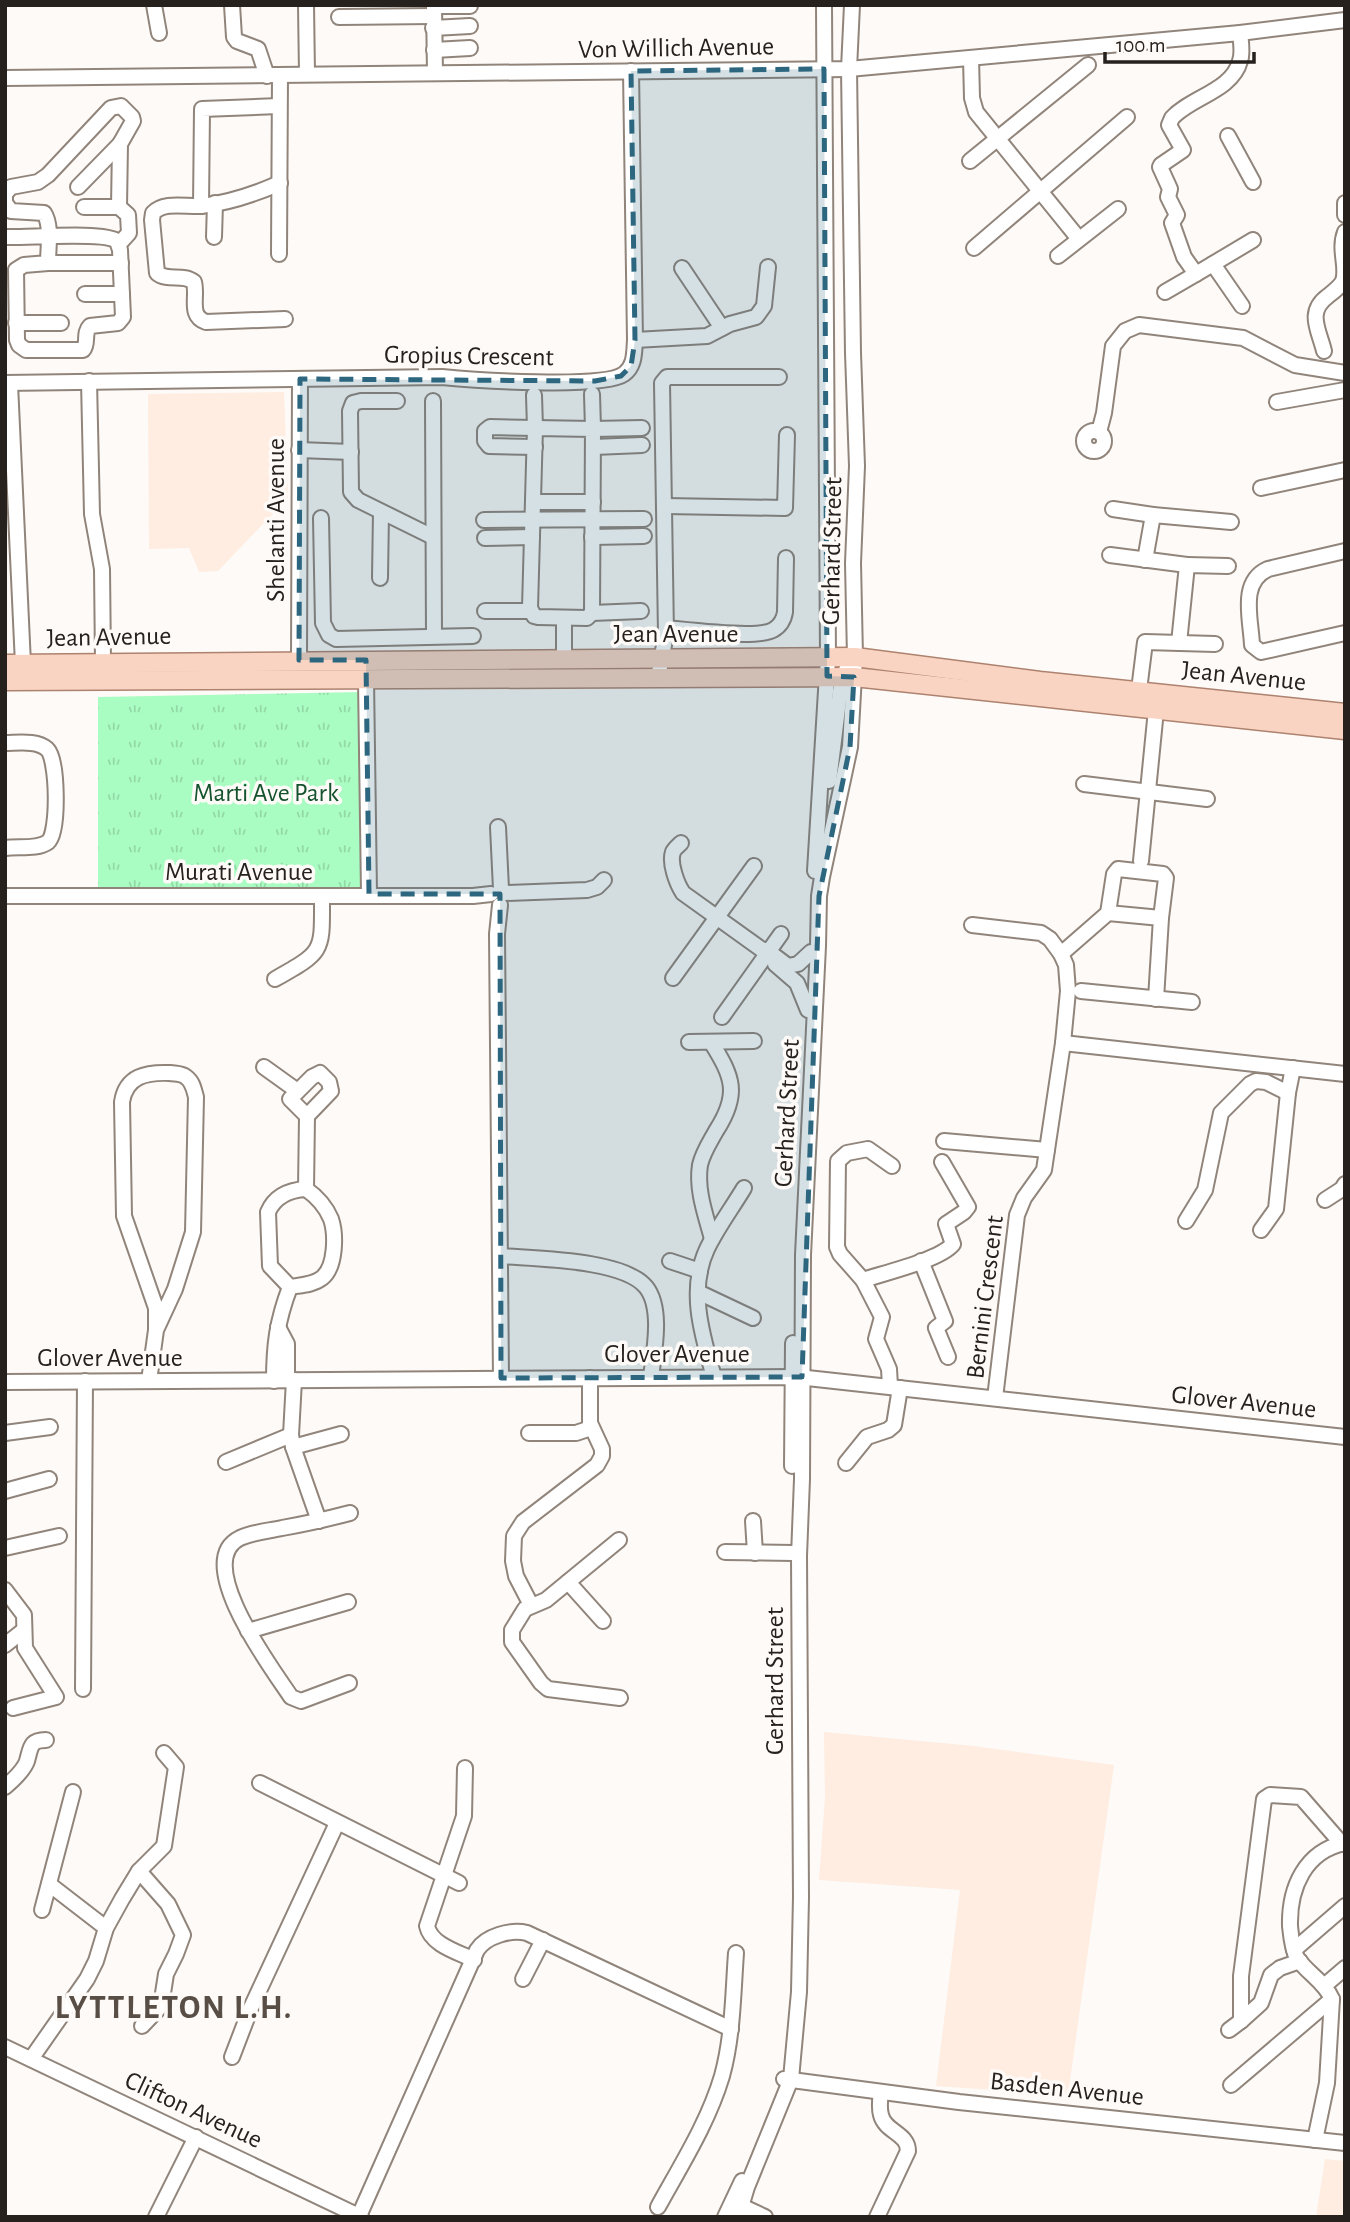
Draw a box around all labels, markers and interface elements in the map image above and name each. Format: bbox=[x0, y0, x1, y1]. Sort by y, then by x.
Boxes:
scale bar bbox=[1105, 21, 1254, 65]
street label: Von Willich Avenue bbox=[578, 33, 774, 63]
text: 100 m bbox=[1116, 35, 1166, 56]
street label: Gropius Crescent bbox=[384, 342, 554, 370]
street label: Shelanti Avenue bbox=[263, 438, 289, 602]
street label: Gerhard Street bbox=[818, 477, 846, 625]
street label: Jean Avenue bbox=[614, 621, 738, 647]
street label: Jean Avenue bbox=[46, 623, 172, 651]
street label: Jean Avenue bbox=[1180, 657, 1307, 695]
park label: Marti Ave Park bbox=[193, 780, 339, 806]
street label: Murati Avenue bbox=[165, 859, 313, 885]
street label: Gerhard Street bbox=[770, 1038, 804, 1188]
street label: Bernini Crescent bbox=[962, 1214, 1008, 1380]
street label: Glover Avenue bbox=[604, 1341, 750, 1367]
street label: Glover Avenue bbox=[37, 1345, 183, 1371]
street label: Glover Avenue bbox=[1170, 1381, 1317, 1423]
street label: Gerhard Street bbox=[762, 1607, 788, 1755]
district label: LYTTLETON L.H. bbox=[55, 1992, 293, 2025]
street label: Clifton Avenue bbox=[121, 2067, 266, 2153]
street label: Basden Avenue bbox=[989, 2068, 1145, 2110]

